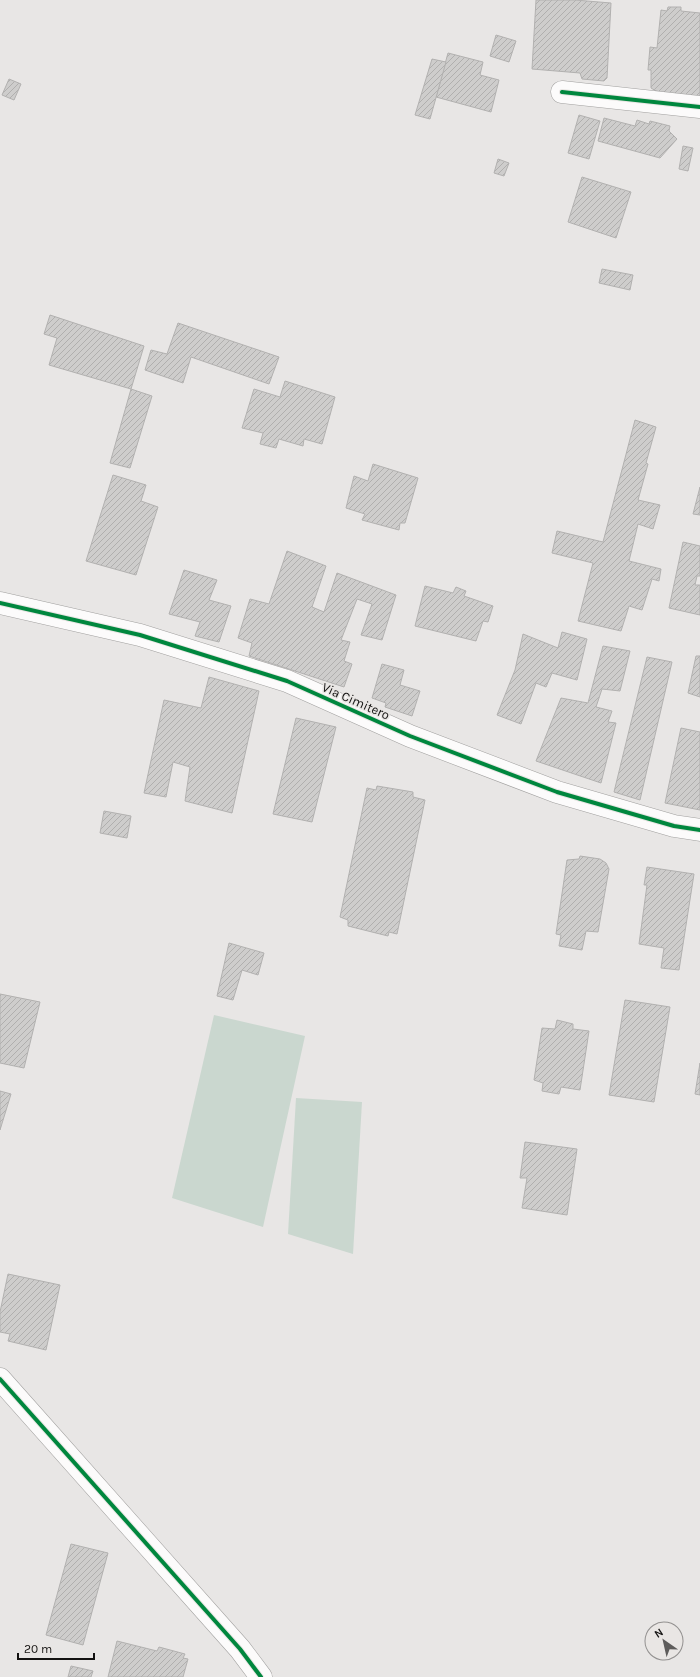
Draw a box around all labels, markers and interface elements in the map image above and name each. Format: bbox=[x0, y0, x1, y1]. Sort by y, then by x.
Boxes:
street label: Via Cimitero bbox=[320, 679, 392, 723]
north arrow bbox=[644, 1621, 684, 1661]
text: N bbox=[652, 1626, 666, 1641]
scale bar bbox=[18, 1635, 94, 1661]
text: 20 m bbox=[24, 1642, 52, 1656]

